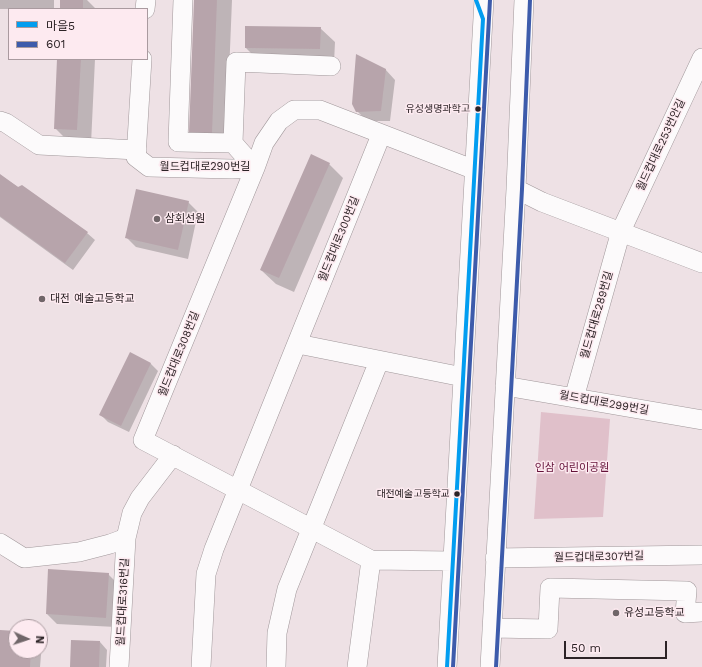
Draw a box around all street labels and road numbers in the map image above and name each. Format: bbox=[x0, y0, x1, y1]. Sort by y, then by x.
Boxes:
street label: 월드컵대로253번안길 bbox=[634, 97, 688, 193]
street label: 월드컵대로290번길 bbox=[160, 160, 250, 174]
street label: 월드컵대로300번길 bbox=[316, 194, 362, 284]
street label: 월드컵대로289번길 bbox=[578, 270, 616, 360]
street label: 월드컵대로308번길 bbox=[156, 309, 202, 399]
street label: 월드컵대로299번길 bbox=[558, 389, 650, 417]
street label: 월드컵대로307번길 bbox=[554, 550, 644, 564]
street label: 월드컵대로316번길 bbox=[114, 558, 132, 646]

